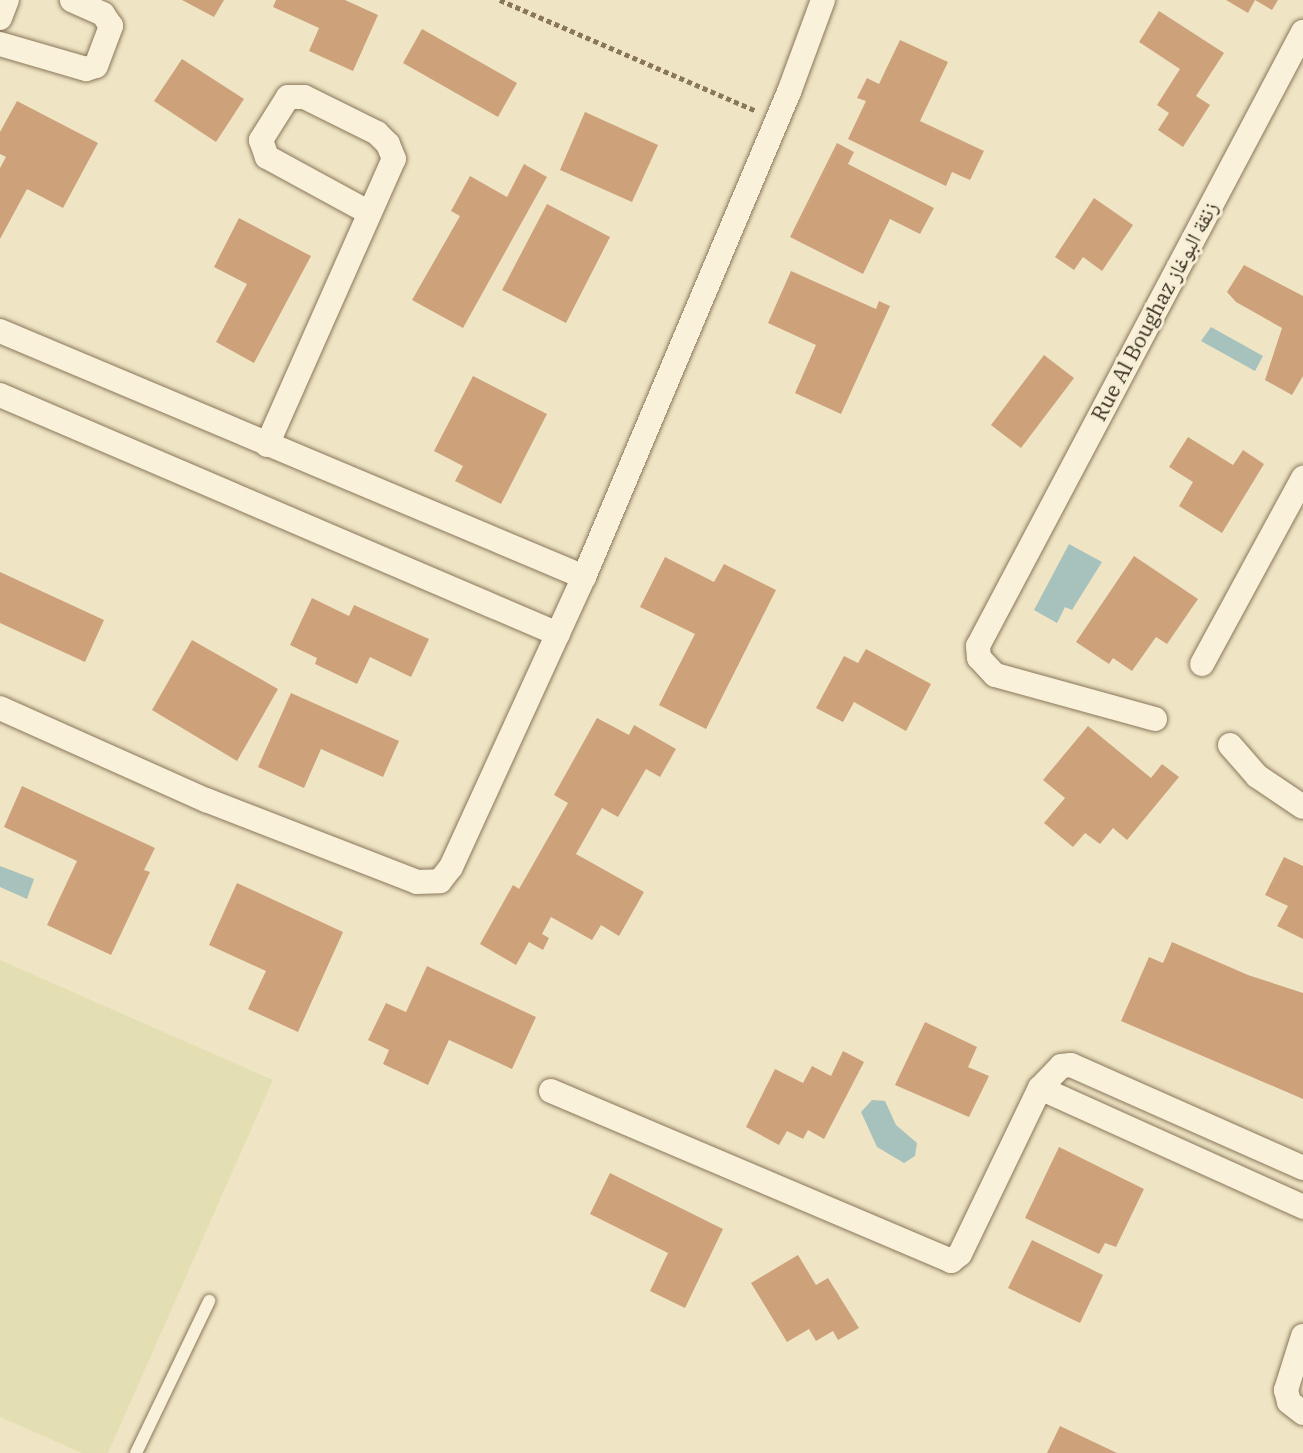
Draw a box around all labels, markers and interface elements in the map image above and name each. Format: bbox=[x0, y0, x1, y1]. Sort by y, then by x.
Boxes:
street label: Rue Al Boughaz زنقة البوغاز bbox=[1085, 197, 1223, 425]

